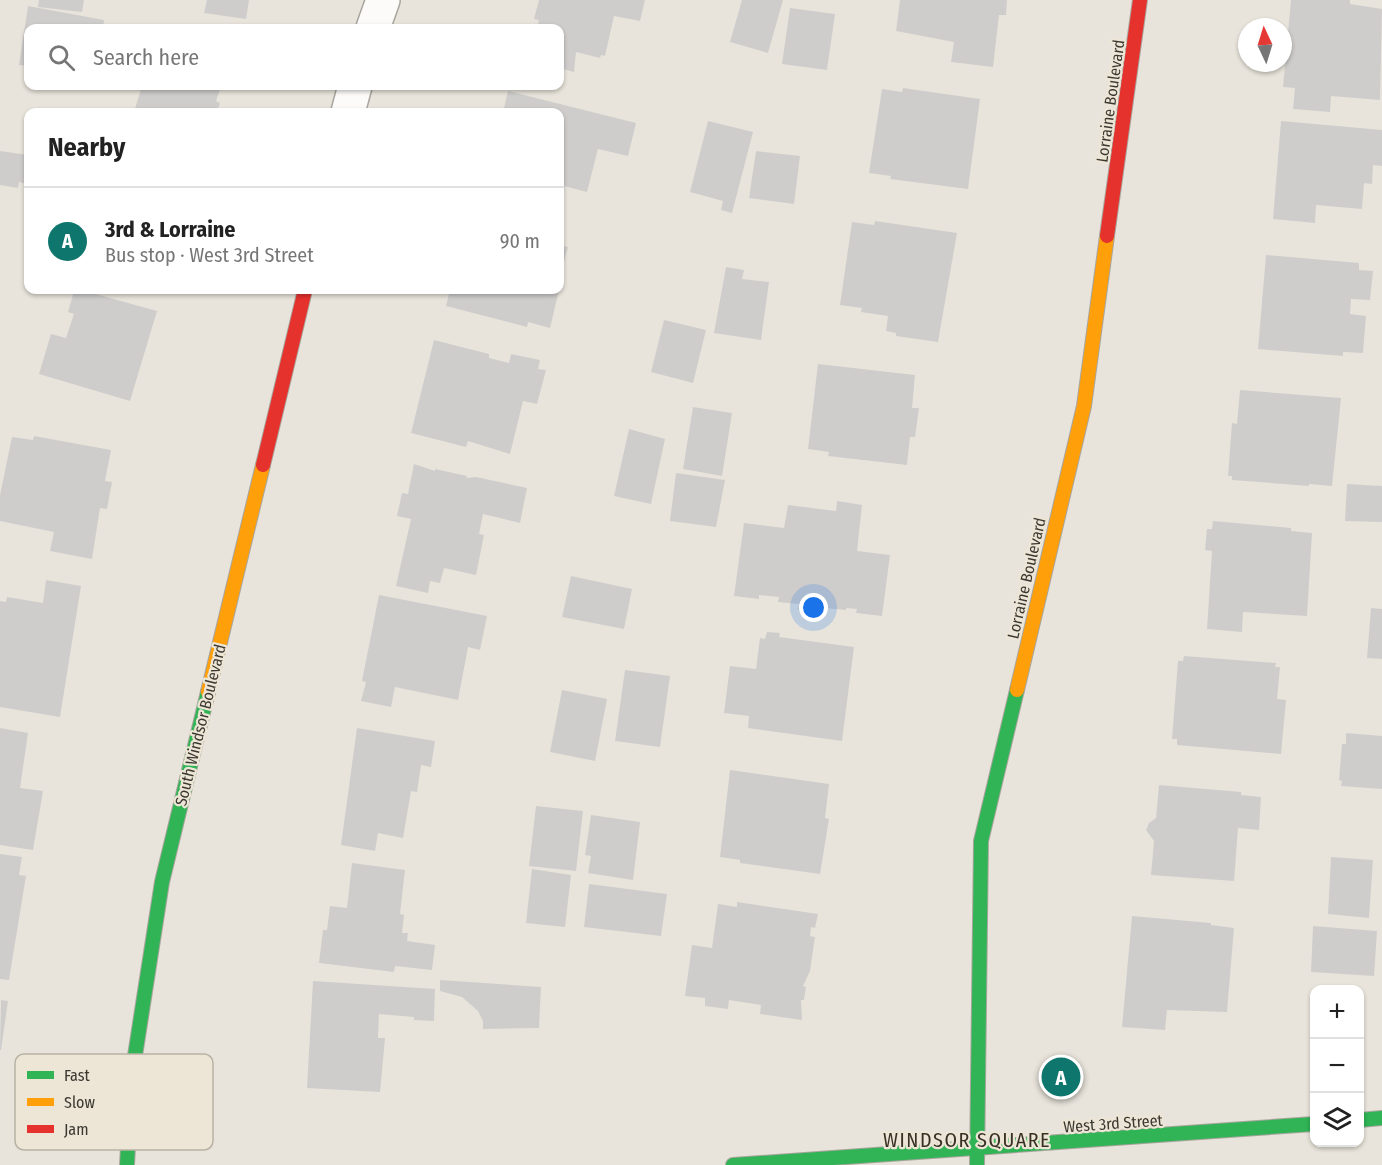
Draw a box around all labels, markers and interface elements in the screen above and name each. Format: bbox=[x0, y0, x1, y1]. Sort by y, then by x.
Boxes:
north arrow bbox=[1238, 18, 1292, 72]
search box bbox=[24, 24, 564, 90]
street label: Lorraine Boulevard bbox=[1092, 38, 1129, 164]
icon: search bbox=[45, 41, 78, 74]
text: Search here bbox=[93, 44, 199, 71]
text: Nearby bbox=[48, 132, 125, 163]
text: 3rd & Lorraine bbox=[105, 216, 236, 243]
text: A bbox=[62, 229, 73, 253]
text: 90 m bbox=[500, 229, 540, 253]
text: Bus stop · West 3rd Street bbox=[105, 243, 314, 267]
street label: Lorraine Boulevard bbox=[1003, 516, 1050, 641]
your location bbox=[799, 593, 828, 622]
street label: South Windsor Boulevard bbox=[171, 642, 230, 808]
map controls bbox=[1310, 985, 1364, 1147]
button: + bbox=[1310, 985, 1364, 1039]
button: − bbox=[1310, 1039, 1364, 1093]
legend bbox=[15, 1054, 213, 1150]
pin: A bbox=[1042, 1054, 1080, 1100]
text: Fast bbox=[64, 1066, 91, 1085]
text: Slow bbox=[64, 1093, 95, 1112]
button: layers bbox=[1310, 1093, 1364, 1147]
street label: West 3rd Street bbox=[1063, 1110, 1164, 1136]
text: Jam bbox=[64, 1120, 89, 1139]
district label: WINDSOR SQUARE bbox=[883, 1128, 1051, 1152]

